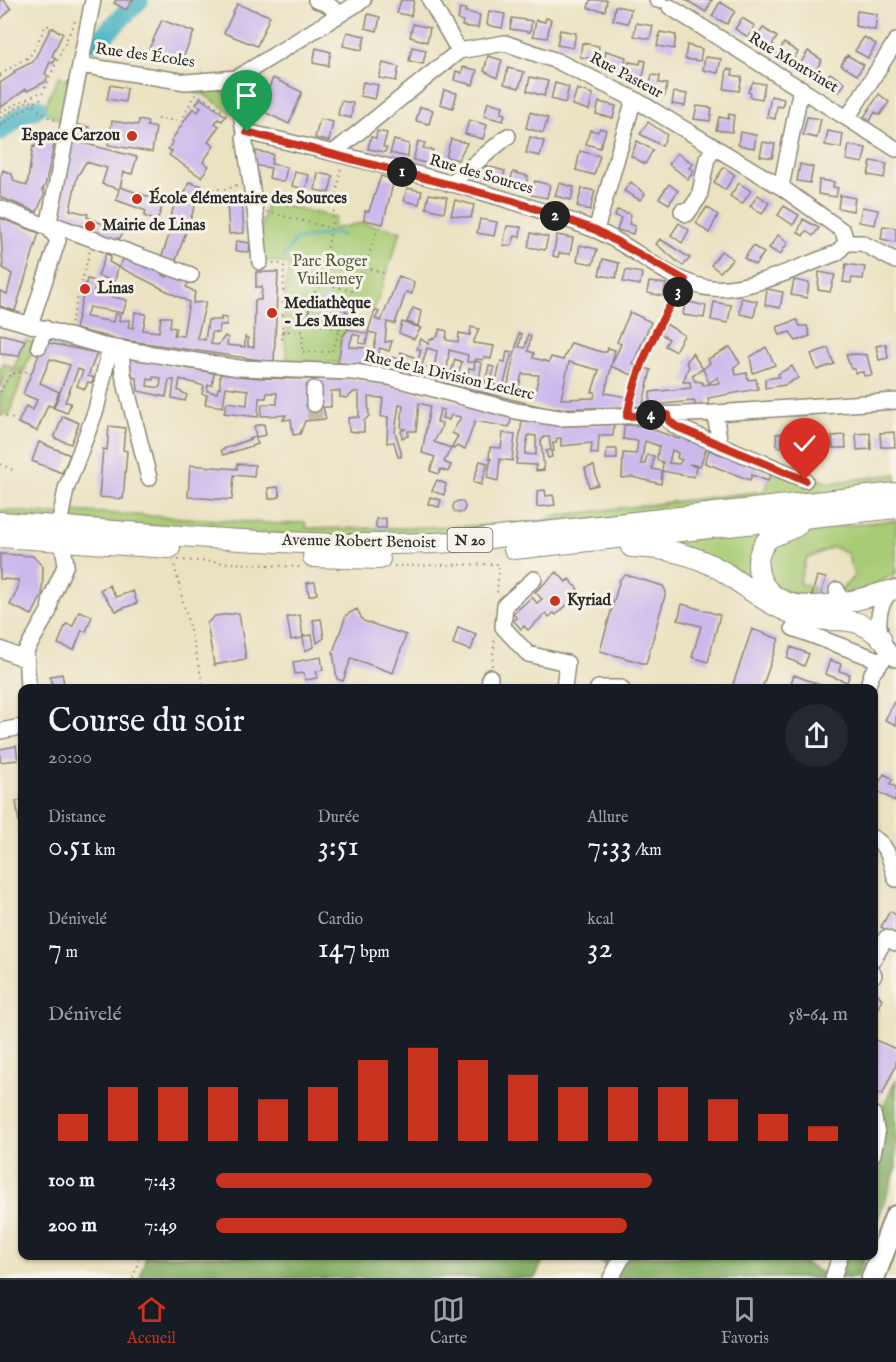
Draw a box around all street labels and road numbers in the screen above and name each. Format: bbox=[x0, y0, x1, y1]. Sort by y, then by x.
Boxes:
street label: Rue Montvinet bbox=[744, 28, 842, 98]
street label: Rue des Écoles bbox=[94, 37, 197, 73]
street label: Rue Pasteur bbox=[586, 48, 666, 104]
street label: Rue des Sources bbox=[427, 151, 536, 199]
street label: Rue de la Division Leclerc bbox=[362, 347, 536, 405]
road number: N 20 bbox=[448, 528, 492, 552]
street label: Avenue Robert Benoist bbox=[281, 531, 437, 553]

